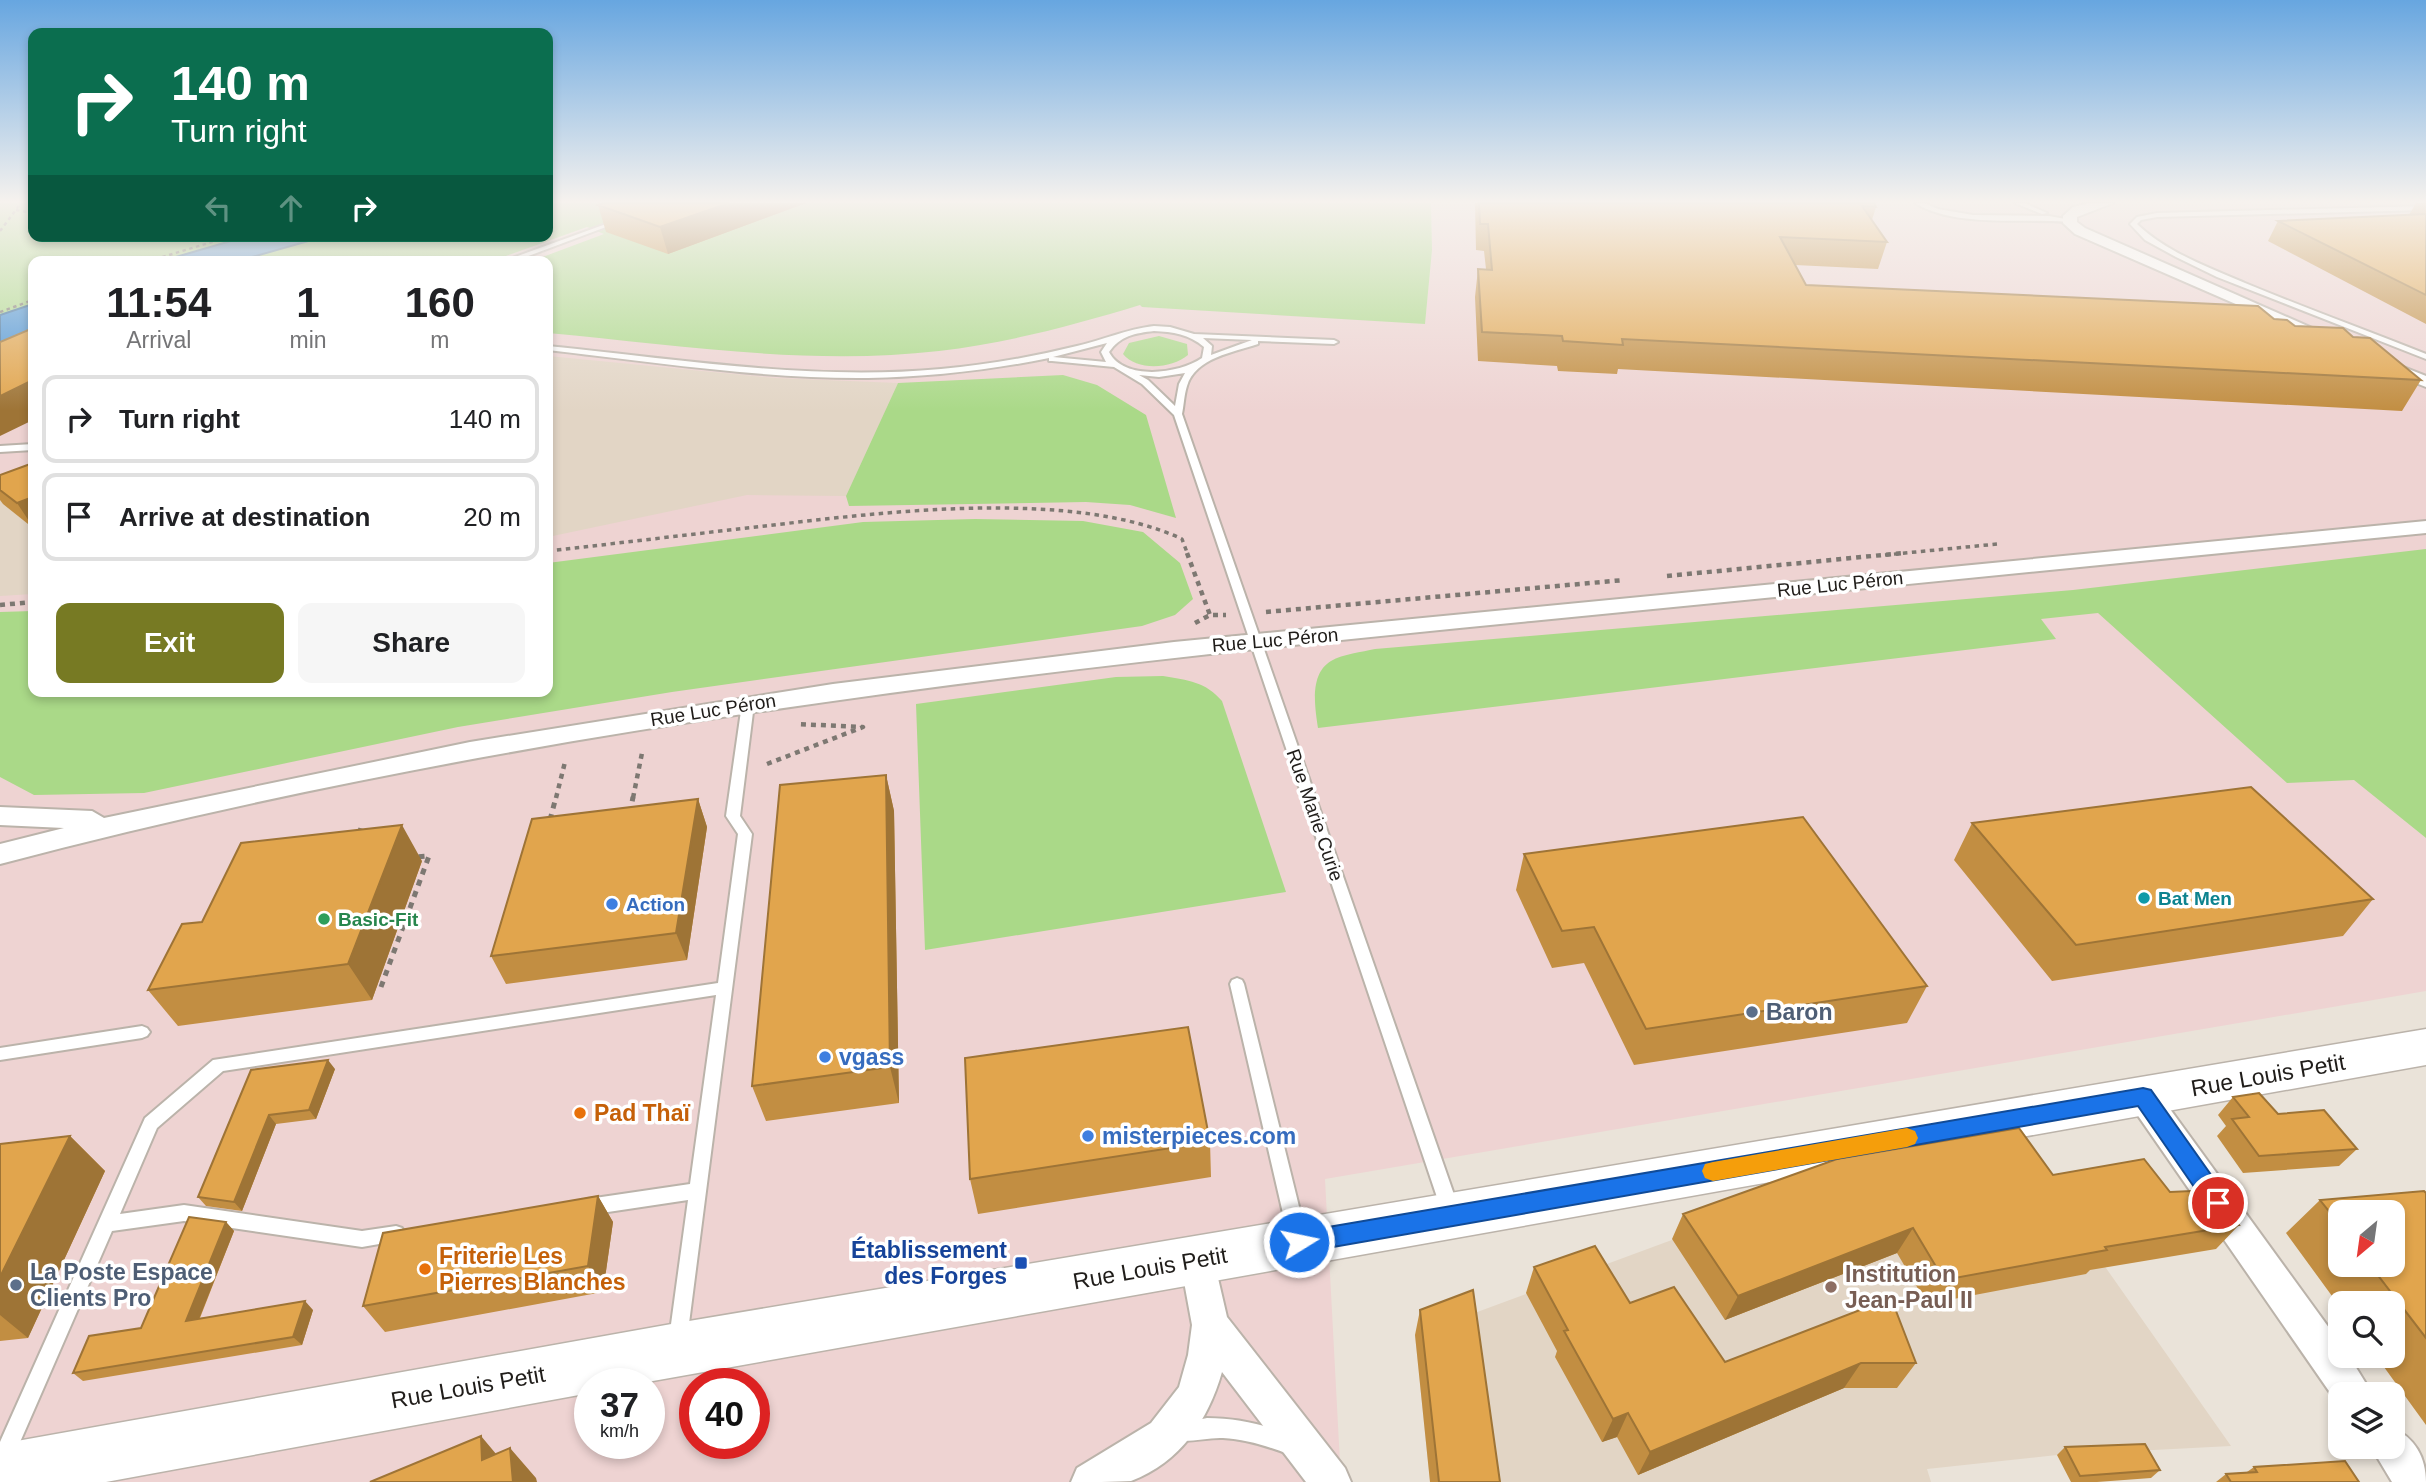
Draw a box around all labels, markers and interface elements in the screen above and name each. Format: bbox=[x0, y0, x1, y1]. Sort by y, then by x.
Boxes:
icon: right bbox=[56, 56, 147, 147]
text: 140 m bbox=[171, 56, 310, 110]
text: Turn right bbox=[171, 113, 307, 149]
icon: left bbox=[199, 189, 237, 227]
icon: ahead bbox=[272, 189, 310, 227]
icon: right bbox=[345, 189, 383, 227]
text: 11:54 bbox=[106, 279, 211, 326]
text: 1 bbox=[296, 279, 320, 326]
text: 160 bbox=[405, 279, 475, 326]
text: Arrival bbox=[126, 327, 191, 353]
text: min bbox=[289, 327, 327, 353]
text: m bbox=[430, 327, 449, 353]
icon: right bbox=[60, 400, 98, 438]
text: Turn right bbox=[119, 404, 240, 434]
text: 140 m bbox=[449, 404, 521, 434]
icon: arrive bbox=[60, 498, 98, 536]
text: Arrive at destination bbox=[119, 502, 370, 532]
text: 20 m bbox=[463, 502, 521, 532]
street label: Rue Luc Péron bbox=[1776, 567, 1904, 601]
button: Exit bbox=[56, 603, 284, 683]
button: Share bbox=[298, 603, 525, 683]
street label: Rue Luc Péron bbox=[1211, 624, 1339, 656]
street label: Rue Luc Péron bbox=[649, 690, 777, 730]
street label: Rue Marie Curie bbox=[1283, 746, 1347, 884]
place label: Bat Men bbox=[2158, 888, 2232, 909]
marker: Bat Men bbox=[2136, 890, 2152, 906]
place label: Action bbox=[626, 894, 685, 915]
marker: Action bbox=[604, 896, 620, 912]
place label: Basic-Fit bbox=[338, 909, 419, 930]
marker: Basic-Fit bbox=[316, 911, 332, 927]
place label: Baron bbox=[1766, 999, 1832, 1025]
marker: Baron bbox=[1744, 1004, 1760, 1020]
place label: vgass bbox=[839, 1044, 904, 1070]
marker: vgass bbox=[817, 1049, 833, 1065]
street label: Rue Louis Petit bbox=[2189, 1049, 2348, 1101]
place label: Pad Thaï bbox=[594, 1100, 690, 1126]
marker: Pad Thaï bbox=[572, 1105, 588, 1121]
place label: misterpieces.com bbox=[1102, 1123, 1296, 1149]
marker: misterpieces.com bbox=[1080, 1128, 1096, 1144]
pin bbox=[2188, 1173, 2248, 1233]
icon: arrive bbox=[2199, 1184, 2237, 1222]
north arrow bbox=[2328, 1200, 2404, 1278]
map controls bbox=[2328, 1200, 2405, 1459]
position arrow bbox=[1262, 1205, 1336, 1279]
place label: Établissement des Forges bbox=[851, 1236, 1007, 1289]
street label: Rue Louis Petit bbox=[1071, 1242, 1230, 1294]
place label: Friterie Les Pierres Blanches bbox=[439, 1243, 626, 1295]
marker: Établissement des Forges bbox=[1013, 1255, 1029, 1271]
place label: La Poste Espace Clients Pro bbox=[30, 1259, 213, 1311]
marker: Friterie Les Pierres Blanches bbox=[417, 1261, 433, 1277]
place label: Institution Jean-Paul II bbox=[1845, 1261, 1973, 1313]
marker: La Poste Espace Clients Pro bbox=[8, 1277, 24, 1293]
marker: Institution Jean-Paul II bbox=[1823, 1279, 1839, 1295]
button: search bbox=[2328, 1291, 2405, 1368]
street label: Rue Louis Petit bbox=[389, 1361, 548, 1413]
speed limit sign: 40 bbox=[679, 1368, 770, 1459]
button: layers bbox=[2328, 1382, 2405, 1459]
text: 37 bbox=[600, 1385, 639, 1424]
text: km/h bbox=[600, 1421, 639, 1441]

